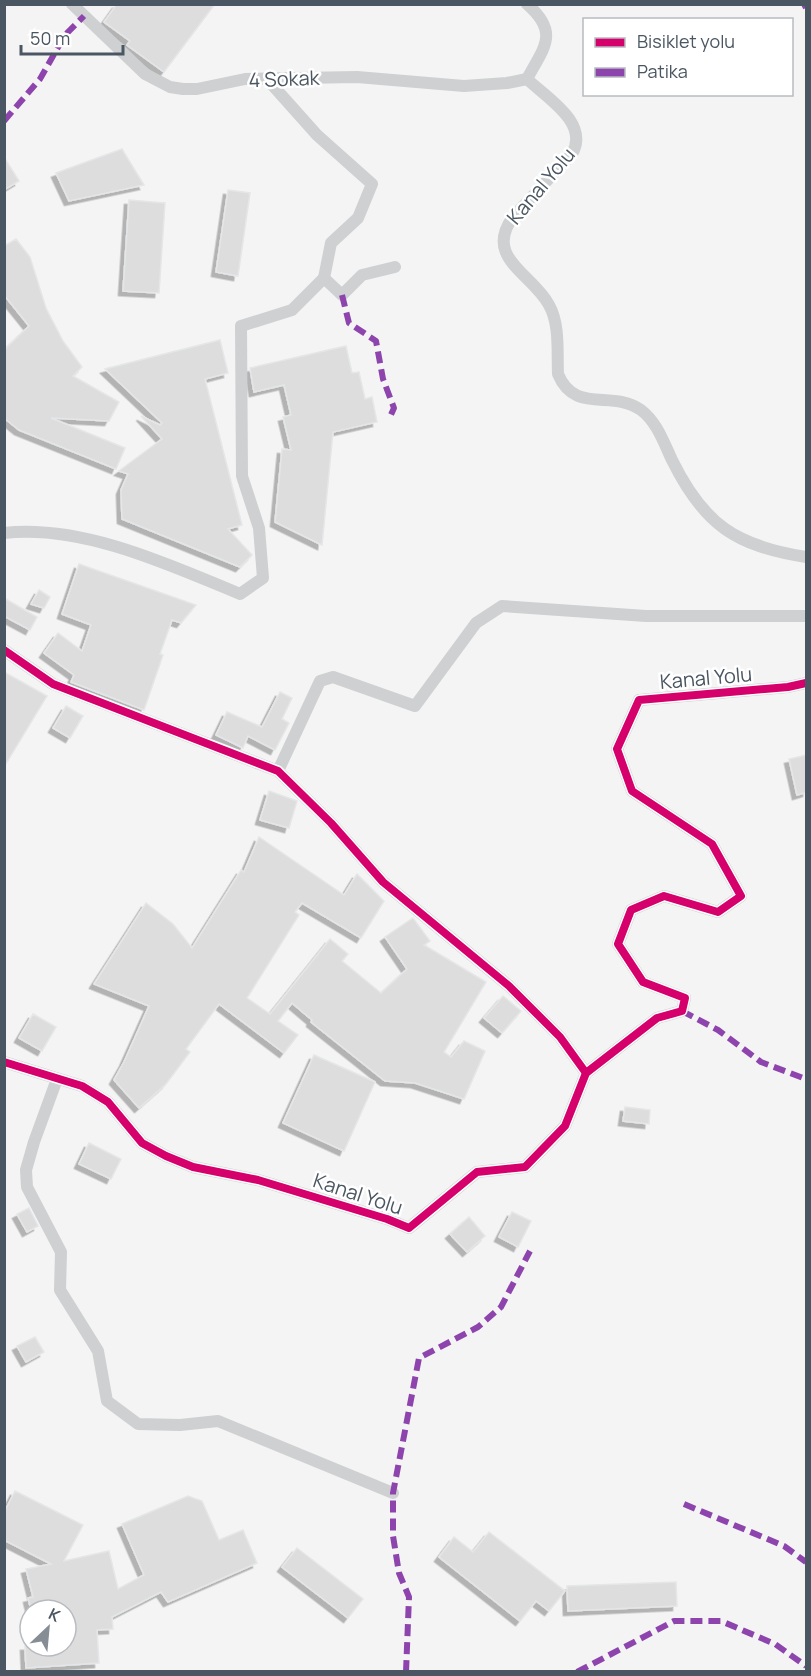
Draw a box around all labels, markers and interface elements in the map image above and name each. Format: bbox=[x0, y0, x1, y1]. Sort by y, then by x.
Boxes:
scale bar bbox=[21, 18, 123, 56]
legend bbox=[583, 18, 793, 96]
text: 50 m bbox=[30, 26, 70, 50]
text: Bisiklet yolu bbox=[637, 29, 735, 53]
text: Patika bbox=[637, 59, 688, 83]
street label: 4 Sokak bbox=[248, 64, 321, 93]
street label: Kanal Yolu bbox=[501, 142, 581, 230]
street label: Kanal Yolu bbox=[659, 660, 753, 695]
street label: Kanal Yolu bbox=[310, 1166, 406, 1221]
north arrow bbox=[18, 1598, 78, 1658]
text: K bbox=[45, 1602, 65, 1627]

